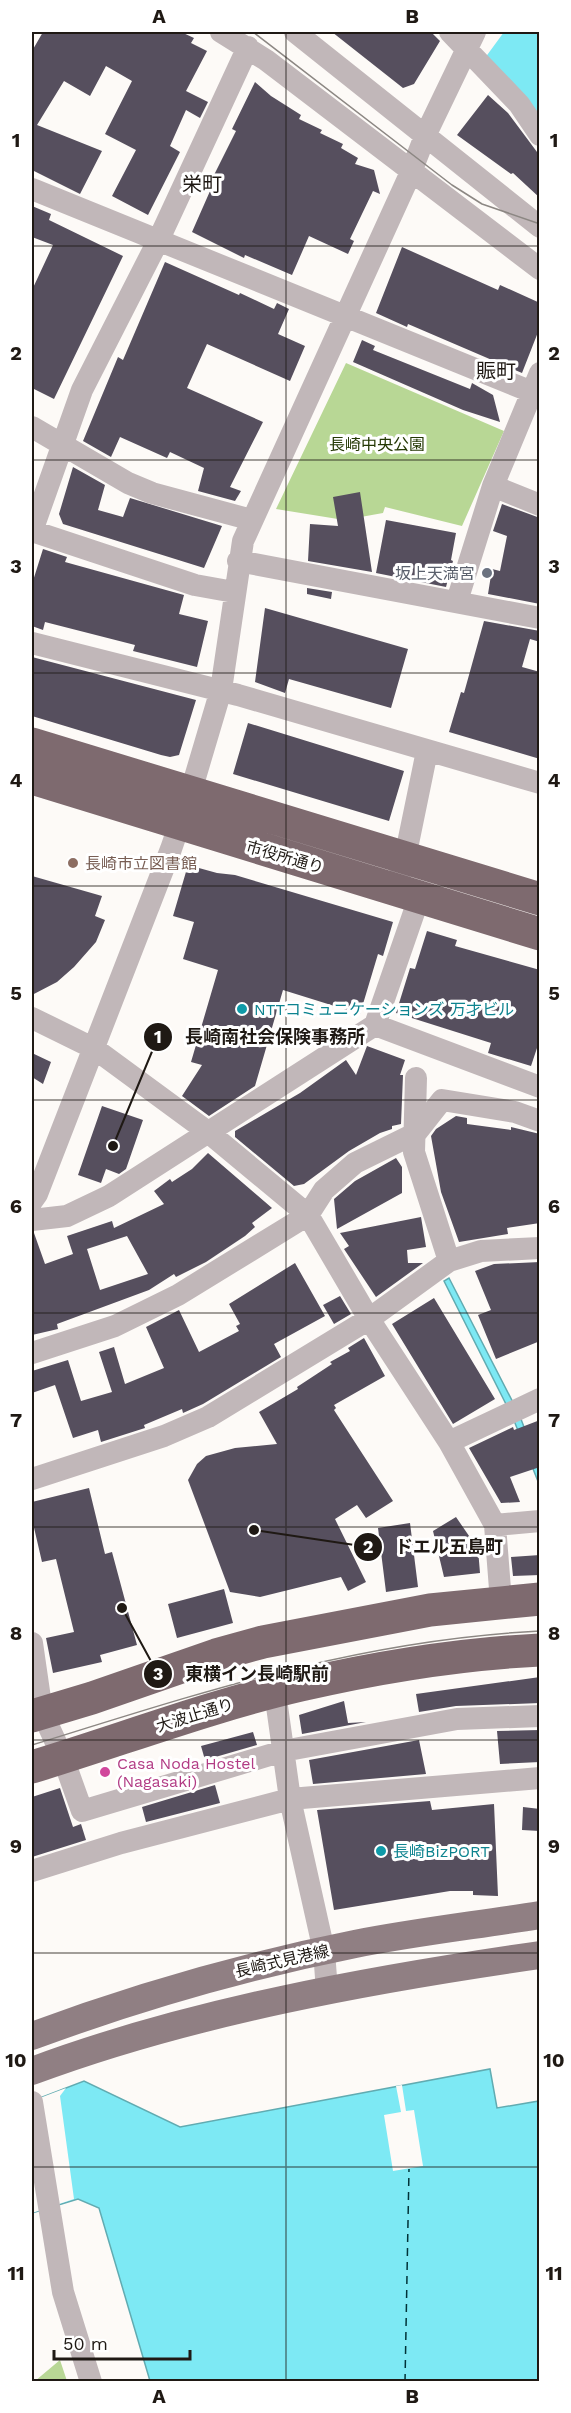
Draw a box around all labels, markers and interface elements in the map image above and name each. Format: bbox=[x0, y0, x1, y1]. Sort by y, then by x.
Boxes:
text: A bbox=[152, 4, 166, 28]
text: B bbox=[405, 4, 419, 28]
text: 1 bbox=[12, 128, 20, 152]
text: 1 bbox=[550, 128, 558, 152]
district label: 栄町 bbox=[182, 172, 222, 196]
text: 2 bbox=[10, 341, 22, 365]
text: 2 bbox=[548, 341, 560, 365]
district label: 賑町 bbox=[476, 359, 516, 383]
park label: 長崎中央公園 bbox=[329, 435, 425, 454]
text: 3 bbox=[10, 554, 22, 578]
text: 3 bbox=[548, 554, 560, 578]
place label: 坂上天満宮 bbox=[395, 564, 475, 583]
marker: 坂上天満宮 bbox=[480, 566, 494, 580]
text: 4 bbox=[10, 768, 23, 792]
text: 4 bbox=[548, 768, 561, 792]
street label: 市役所通り bbox=[244, 837, 326, 877]
place label: 長崎市立図書館 bbox=[85, 854, 197, 873]
marker: 長崎市立図書館 bbox=[66, 856, 80, 870]
text: 5 bbox=[10, 981, 22, 1005]
text: 5 bbox=[548, 981, 560, 1005]
place label: NTTコミュニケーションズ 万才ビル bbox=[254, 1000, 514, 1019]
marker: NTTコミュニケーションズ 万才ビル bbox=[235, 1002, 249, 1016]
callout: 長崎南社会保険事務所 bbox=[143, 1019, 377, 1055]
text: 1 bbox=[154, 1026, 162, 1047]
text: 長崎南社会保険事務所 bbox=[185, 1026, 365, 1047]
text: 6 bbox=[10, 1194, 22, 1218]
text: 6 bbox=[548, 1194, 560, 1218]
text: 7 bbox=[10, 1408, 22, 1432]
text: 7 bbox=[548, 1408, 560, 1432]
callout: ドエル五島町 bbox=[353, 1529, 515, 1565]
text: 2 bbox=[363, 1536, 373, 1557]
text: ドエル五島町 bbox=[395, 1536, 503, 1557]
text: 8 bbox=[10, 1621, 22, 1645]
text: 8 bbox=[548, 1621, 560, 1645]
callout: 東横イン長崎駅前 bbox=[143, 1656, 341, 1692]
text: 3 bbox=[153, 1663, 163, 1684]
text: 東横イン長崎駅前 bbox=[185, 1663, 329, 1684]
street label: 大波止通り bbox=[154, 1694, 236, 1736]
place label: Casa Noda Hostel (Nagasaki) bbox=[117, 1754, 256, 1791]
marker: Casa Noda Hostel (Nagasaki) bbox=[98, 1765, 112, 1779]
text: 9 bbox=[10, 1834, 22, 1858]
text: 9 bbox=[548, 1834, 560, 1858]
place label: 長崎BizPORT bbox=[393, 1842, 490, 1861]
marker: 長崎BizPORT bbox=[374, 1844, 388, 1858]
street label: 長崎式見港線 bbox=[233, 1941, 331, 1981]
text: 10 bbox=[5, 2048, 27, 2072]
text: 10 bbox=[543, 2048, 565, 2072]
text: 11 bbox=[7, 2261, 25, 2285]
text: 11 bbox=[545, 2261, 563, 2285]
scale bar bbox=[54, 2323, 190, 2361]
text: 50 m bbox=[63, 2333, 108, 2354]
text: A bbox=[152, 2384, 166, 2408]
text: B bbox=[405, 2384, 419, 2408]

